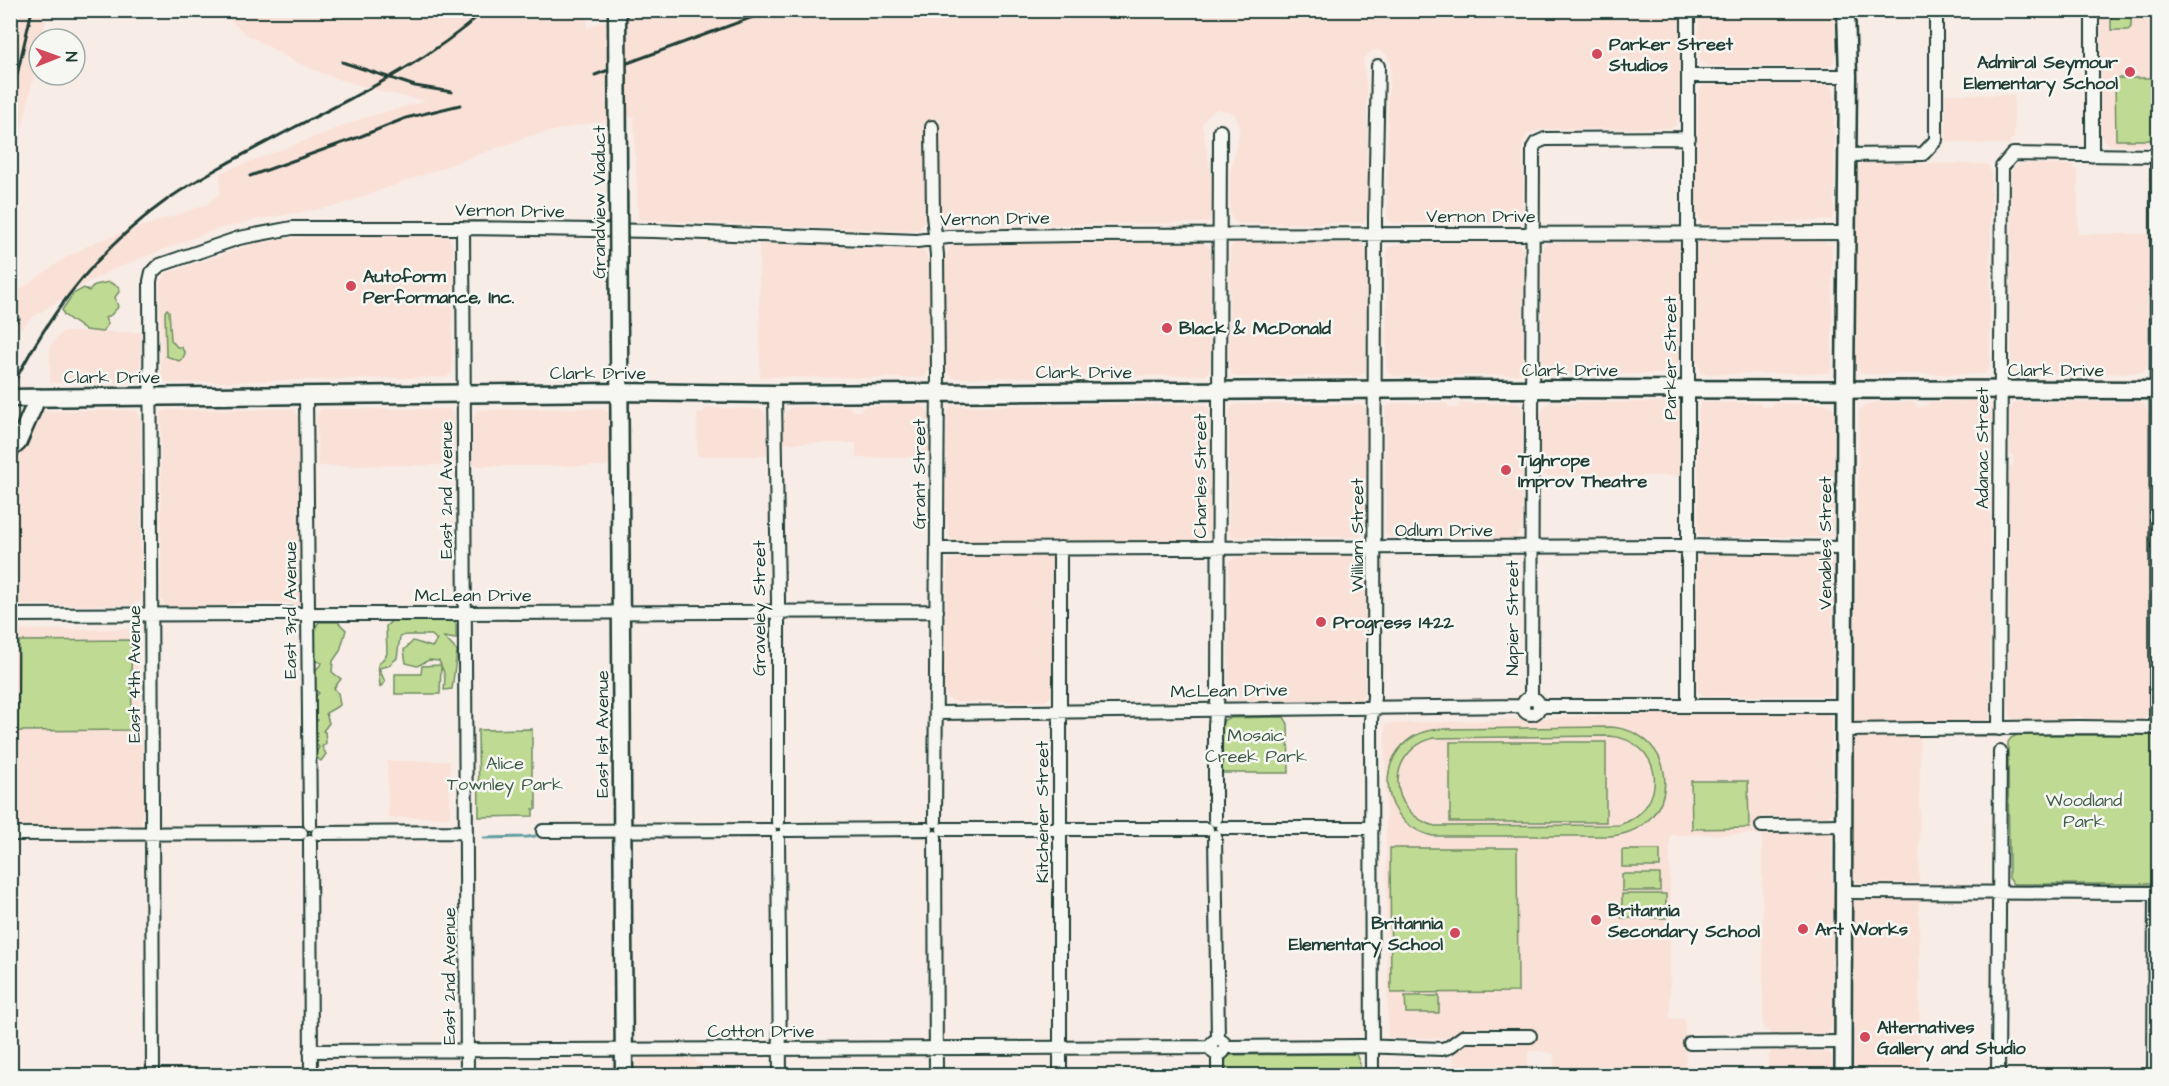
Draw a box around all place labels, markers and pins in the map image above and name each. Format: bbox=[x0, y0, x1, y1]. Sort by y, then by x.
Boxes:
place label: Parker Street Studios bbox=[1608, 32, 1734, 78]
marker: Parker Street Studios bbox=[1590, 47, 1604, 61]
place label: Admiral Seymour Elementary School bbox=[1964, 50, 2118, 97]
marker: Admiral Seymour Elementary School bbox=[2123, 65, 2137, 79]
place label: Autoform Performance, Inc. bbox=[363, 264, 515, 310]
marker: Autoform Performance, Inc. bbox=[344, 279, 358, 293]
place label: Black & McDonald bbox=[1179, 316, 1332, 341]
marker: Black & McDonald bbox=[1160, 321, 1174, 335]
place label: Tighrope Improv Theatre bbox=[1517, 448, 1648, 494]
marker: Tighrope Improv Theatre bbox=[1499, 463, 1513, 477]
place label: Progress 1422 bbox=[1333, 610, 1455, 636]
marker: Progress 1422 bbox=[1314, 615, 1328, 629]
place label: Britannia Secondary School bbox=[1607, 898, 1760, 945]
place label: Britannia Elementary School bbox=[1289, 911, 1444, 958]
marker: Britannia Secondary School bbox=[1589, 913, 1603, 927]
place label: Art Works bbox=[1815, 917, 1908, 942]
marker: Art Works bbox=[1796, 922, 1810, 936]
marker: Britannia Elementary School bbox=[1448, 926, 1462, 940]
place label: Alternatives Gallery and Studio bbox=[1877, 1015, 2027, 1062]
marker: Alternatives Gallery and Studio bbox=[1858, 1030, 1872, 1044]

